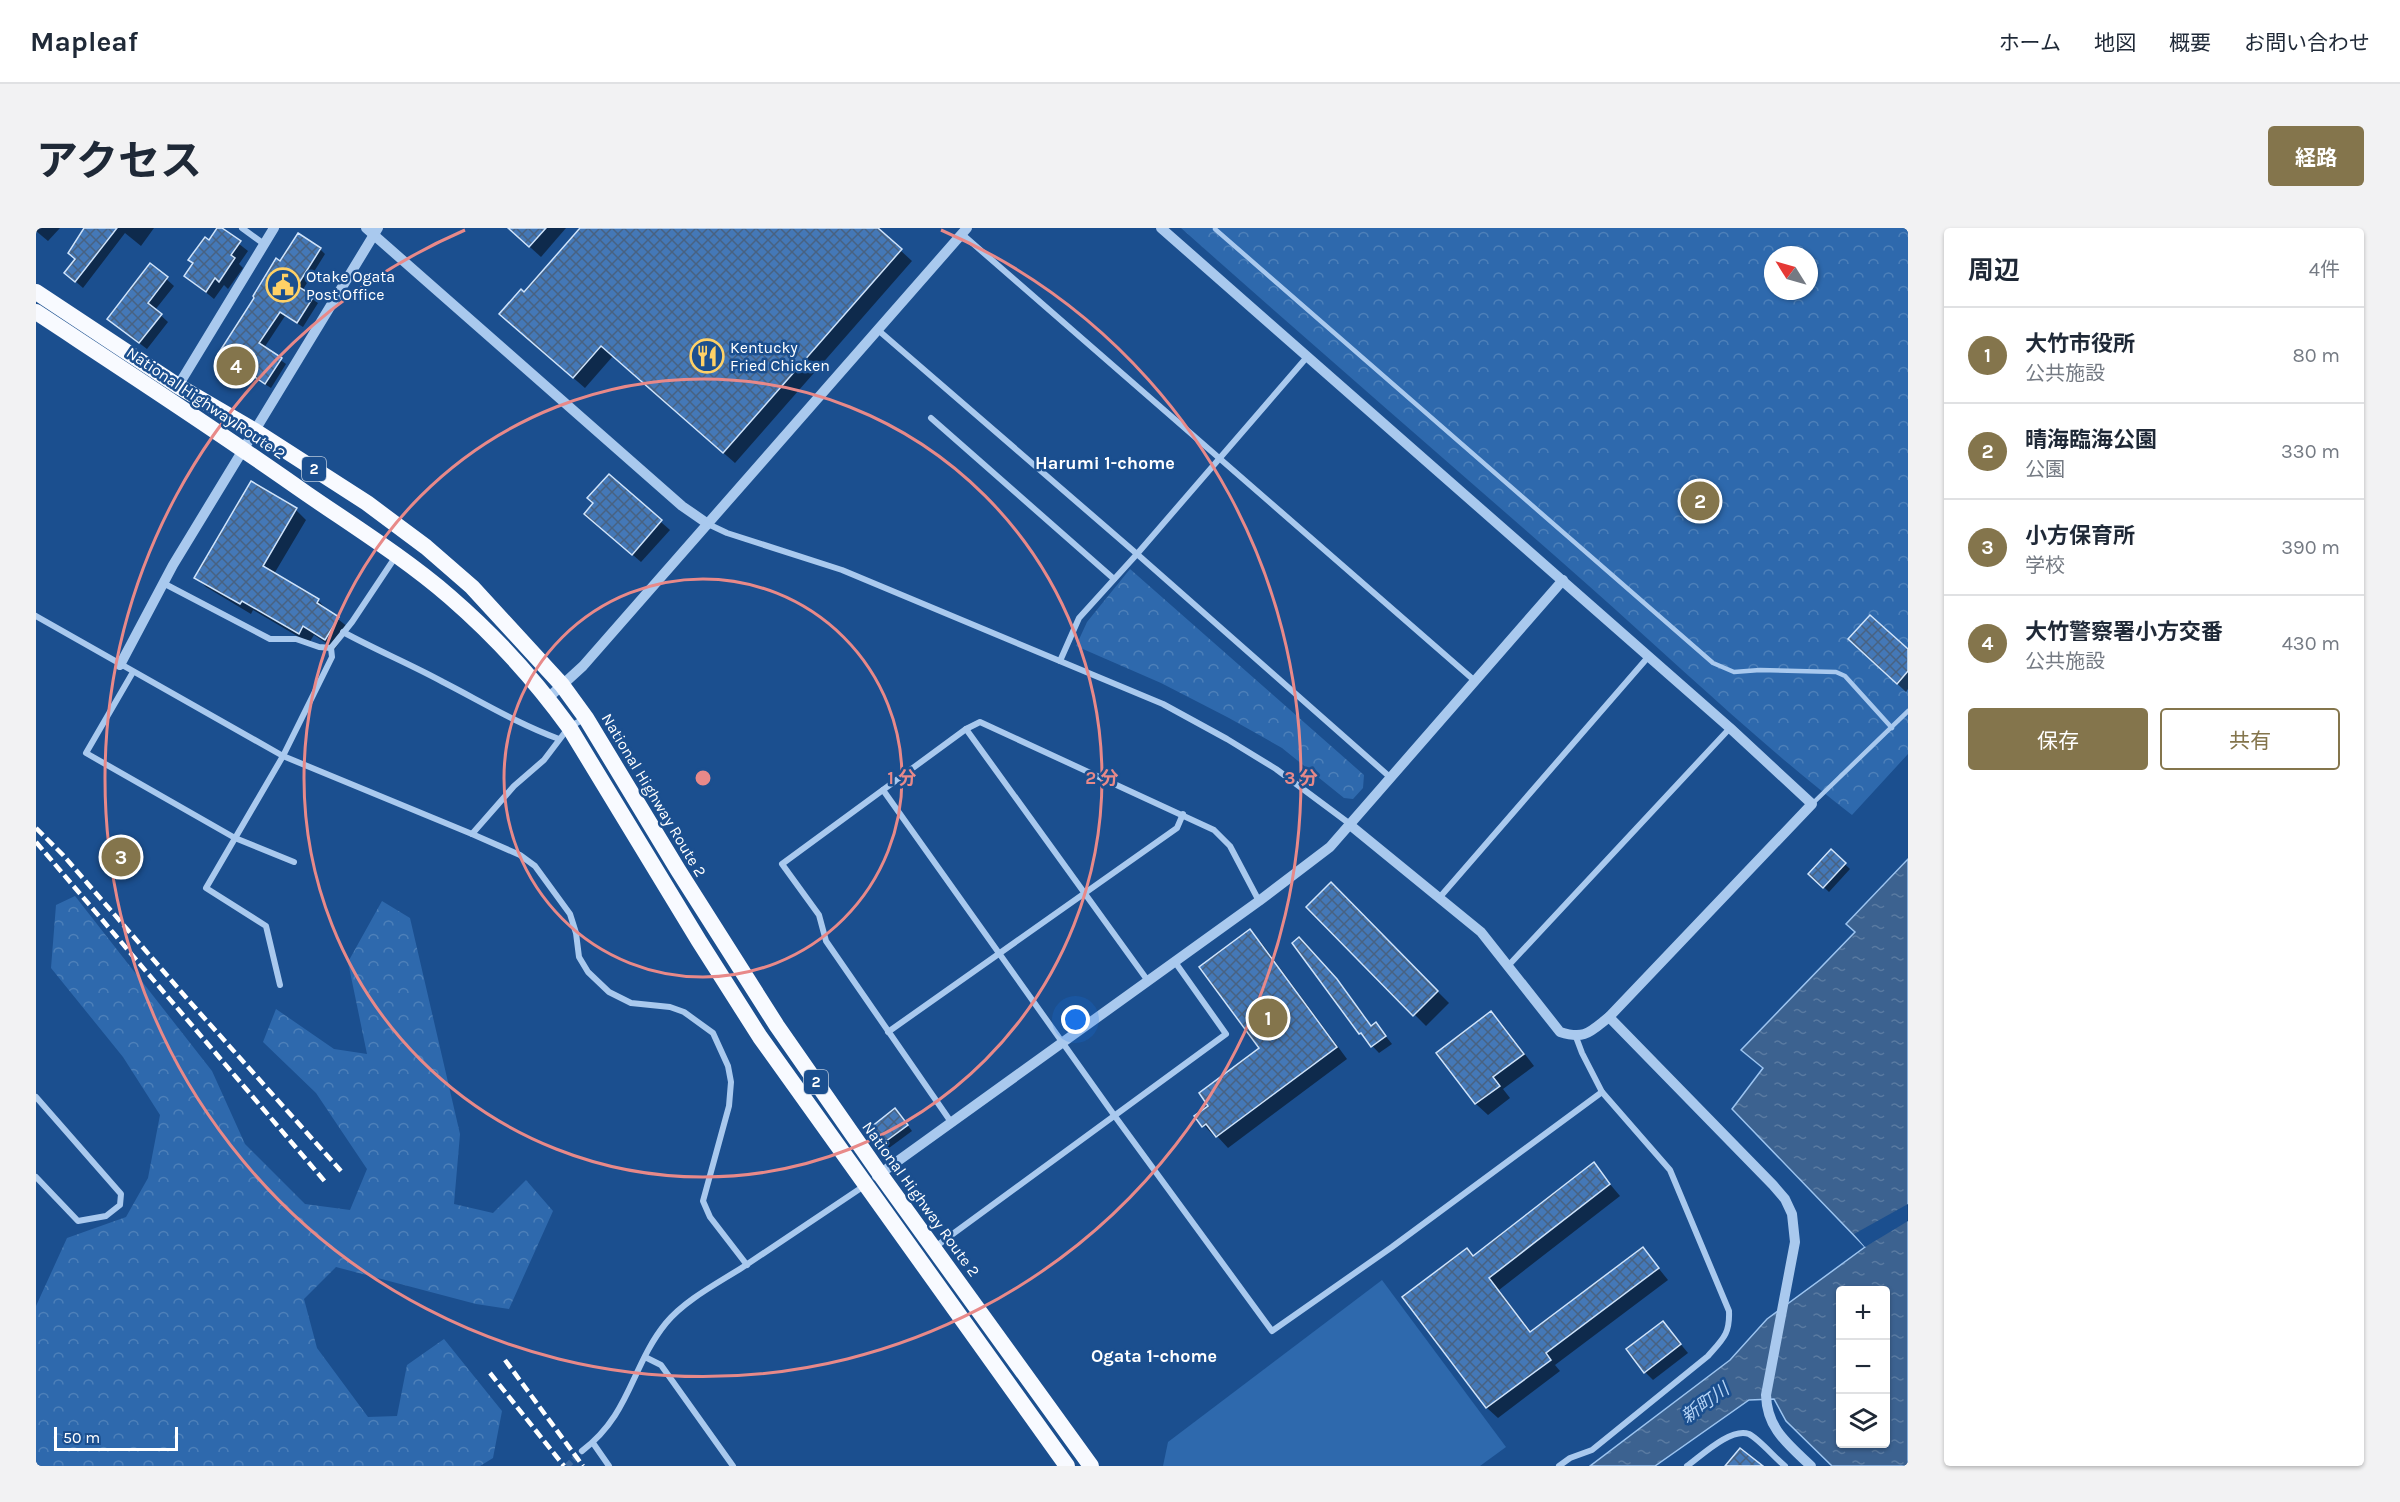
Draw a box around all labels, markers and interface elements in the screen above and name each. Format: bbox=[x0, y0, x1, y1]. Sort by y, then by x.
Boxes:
text: Mapleaf bbox=[30, 25, 138, 58]
text: ホーム bbox=[1999, 31, 2061, 55]
text: 地図 bbox=[2094, 31, 2136, 55]
text: 概要 bbox=[2169, 31, 2211, 55]
text: お問い合わせ bbox=[2244, 31, 2370, 55]
button: 経路 bbox=[2268, 126, 2364, 186]
text: アクセス bbox=[36, 136, 202, 186]
north arrow bbox=[1764, 246, 1818, 300]
text: 周辺 bbox=[1968, 255, 2020, 286]
text: 4件 bbox=[2309, 258, 2340, 281]
public building icon: Otake Ogata Post Office bbox=[265, 267, 301, 303]
place label: Otake Ogata Post Office bbox=[306, 267, 395, 304]
text: 大竹市役所 bbox=[2025, 331, 2135, 357]
restaurant icon: Kentucky Fried Chicken bbox=[689, 338, 725, 374]
place label: Kentucky Fried Chicken bbox=[730, 338, 830, 375]
street label: National Highway Route 2 bbox=[123, 343, 289, 463]
pin: 4 bbox=[216, 344, 256, 388]
text: 1 bbox=[1984, 344, 1991, 367]
text: 80 m bbox=[2292, 344, 2340, 367]
text: 公共施設 bbox=[2025, 362, 2105, 385]
text: 晴海臨海公園 bbox=[2025, 427, 2157, 453]
text: 2 bbox=[1981, 440, 1994, 463]
text: 330 m bbox=[2281, 440, 2340, 463]
district label: Harumi 1-chome bbox=[1035, 452, 1175, 474]
road number: 2 bbox=[302, 457, 326, 481]
text: 公園 bbox=[2025, 458, 2065, 481]
pin: 2 bbox=[1680, 478, 1720, 524]
text: 小方保育所 bbox=[2025, 523, 2135, 549]
text: 3 bbox=[1981, 536, 1994, 559]
text: 390 m bbox=[2281, 536, 2340, 559]
text: 学校 bbox=[2025, 554, 2065, 577]
text: 大竹警察署小方交番 bbox=[2025, 619, 2223, 645]
text: 4 bbox=[1982, 632, 1993, 655]
text: 430 m bbox=[2282, 632, 2340, 655]
text: 公共施設 bbox=[2025, 650, 2105, 673]
button: 保存 bbox=[1968, 708, 2148, 770]
button: 共有 bbox=[2160, 708, 2340, 770]
street label: National Highway Route 2 bbox=[598, 710, 710, 880]
text: 1 分 bbox=[888, 767, 916, 789]
text: 2 分 bbox=[1085, 767, 1119, 789]
text: 3 分 bbox=[1284, 767, 1318, 789]
centre of rings bbox=[693, 768, 713, 788]
pin: 3 bbox=[102, 834, 140, 880]
pin: 1 bbox=[1248, 996, 1288, 1040]
your location bbox=[1061, 1005, 1090, 1034]
road number: 2 bbox=[804, 1070, 828, 1094]
street label: National Highway Route 2 bbox=[858, 1118, 984, 1280]
map controls bbox=[1836, 1286, 1890, 1448]
button: + bbox=[1836, 1286, 1890, 1340]
button: − bbox=[1836, 1340, 1890, 1394]
district label: Ogata 1-chome bbox=[1091, 1345, 1217, 1367]
water label: 新町川 bbox=[1677, 1377, 1735, 1428]
button: layers bbox=[1836, 1394, 1890, 1448]
scale bar bbox=[54, 1424, 178, 1452]
text: 50 m bbox=[63, 1428, 100, 1447]

